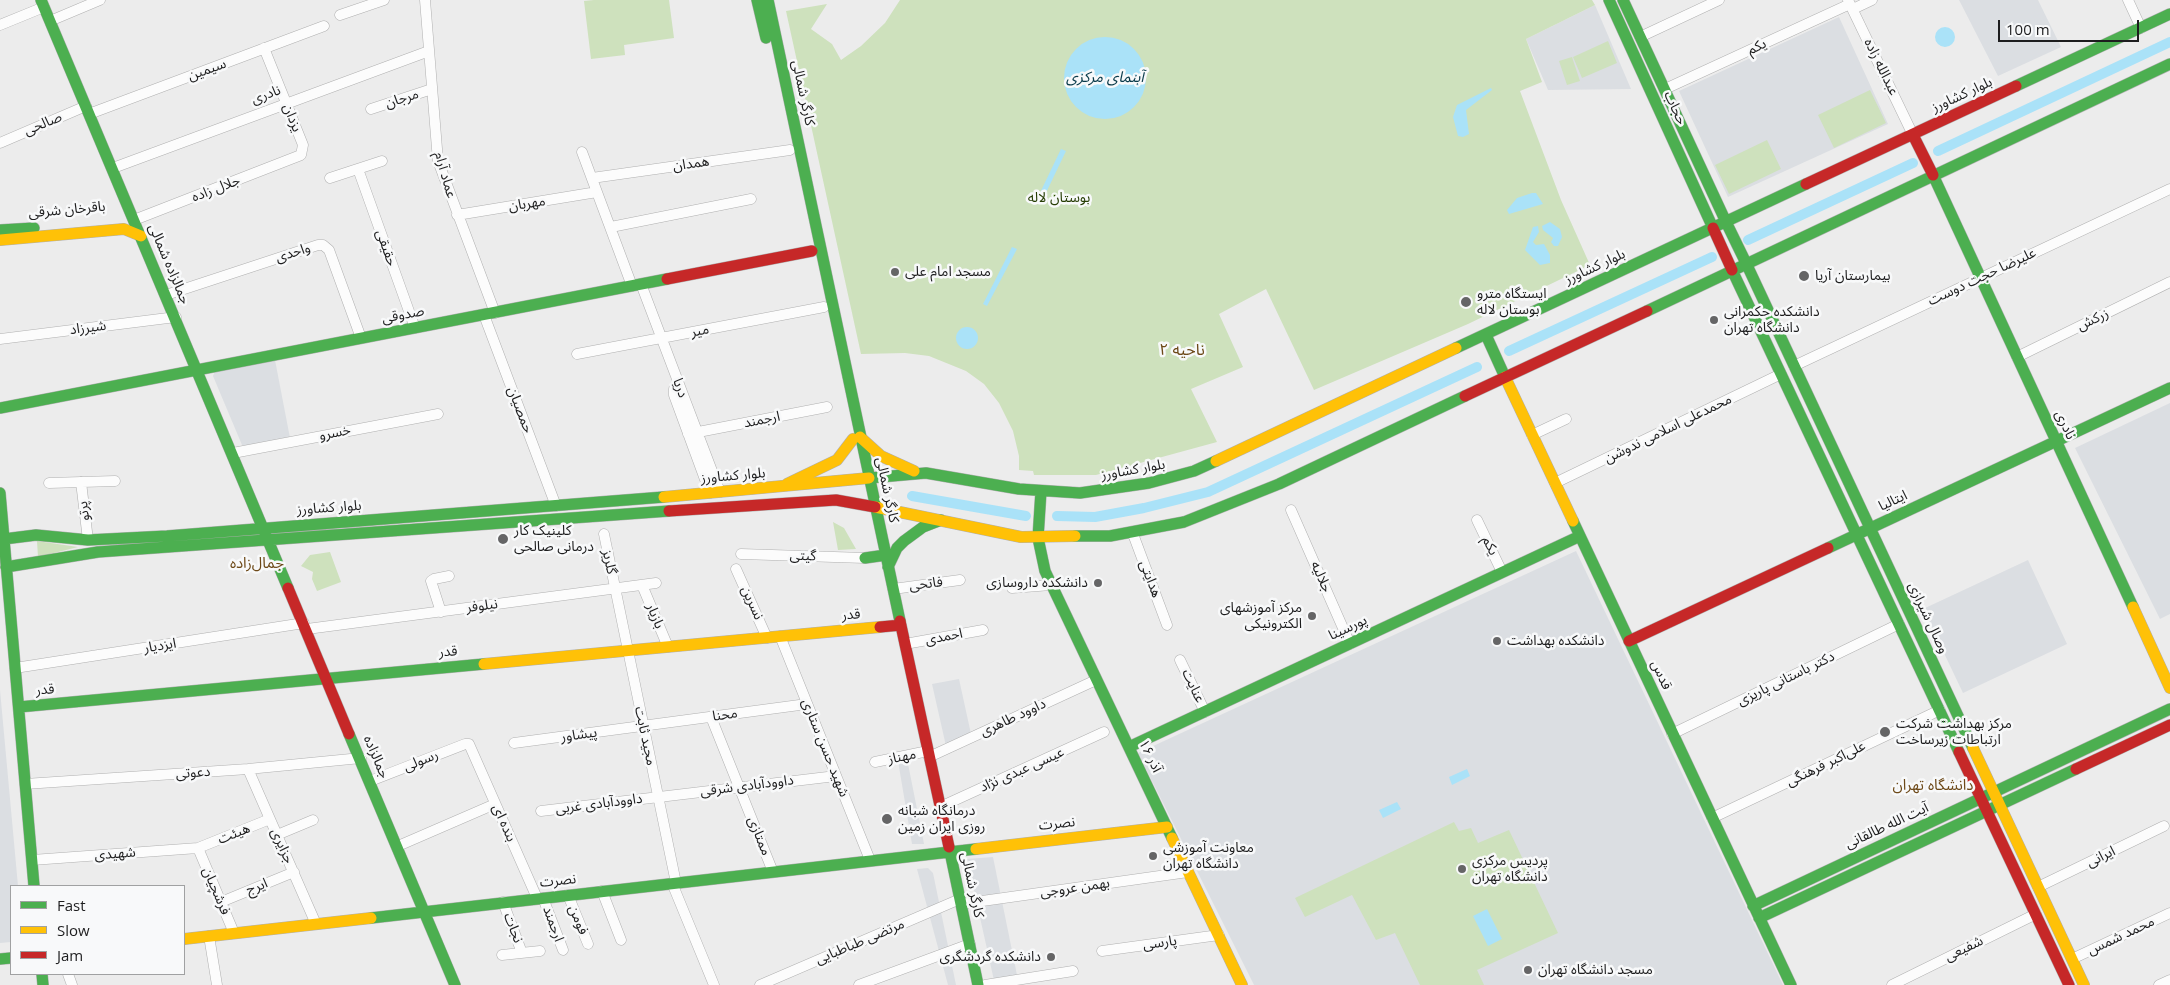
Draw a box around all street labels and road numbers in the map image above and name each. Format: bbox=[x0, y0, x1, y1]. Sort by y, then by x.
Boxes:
street label: یکم bbox=[1745, 35, 1769, 59]
street label: عبدالله زاده bbox=[1860, 36, 1902, 98]
street label: سیمین bbox=[185, 55, 229, 85]
street label: کارگر شمالی bbox=[788, 59, 818, 127]
street label: بلوار کشاورز bbox=[1929, 74, 1995, 116]
street label: نادری bbox=[249, 82, 283, 108]
street label: مرجان bbox=[383, 86, 421, 112]
street label: حجاب bbox=[1660, 89, 1690, 127]
street label: یزدان bbox=[279, 101, 305, 135]
street label: صالحی bbox=[22, 109, 64, 139]
street label: عماد آرام bbox=[430, 150, 460, 200]
street label: همدان bbox=[672, 153, 710, 175]
street label: جلال زاده bbox=[189, 172, 243, 206]
street label: مهربان bbox=[507, 193, 547, 215]
street label: باقرخان شرقی bbox=[28, 198, 106, 222]
street label: جمالزاده شمالی bbox=[145, 221, 193, 307]
street label: حقیقی bbox=[372, 227, 400, 269]
street label: واحدی bbox=[273, 239, 313, 267]
street label: علیرضا حجت دوست bbox=[1925, 245, 2039, 309]
street label: بلوار کشاورز bbox=[1562, 246, 1628, 288]
street label: صدوقی bbox=[380, 303, 426, 327]
street label: زرکش bbox=[2074, 305, 2112, 335]
street label: شیرزاد bbox=[69, 317, 107, 339]
street label: میر bbox=[690, 321, 710, 341]
street label: دریا bbox=[669, 376, 691, 400]
street label: حمصیان bbox=[503, 384, 537, 436]
street label: محمدعلی اسلامی ندوشن bbox=[1602, 391, 1734, 467]
street label: ارجمند bbox=[742, 408, 782, 432]
street label: نادری bbox=[2051, 408, 2079, 442]
street label: خسرو bbox=[318, 422, 352, 444]
street label: کارگر شمالی bbox=[872, 456, 902, 524]
street label: بلوار کشاورز bbox=[1100, 456, 1166, 484]
street label: بلوار کشاورز bbox=[700, 465, 766, 487]
street label: ایتالیا bbox=[1876, 487, 1910, 515]
street label: بلوار کشاورز bbox=[296, 497, 362, 519]
street label: پرتو bbox=[74, 500, 94, 522]
street label: یکم bbox=[1478, 534, 1502, 558]
street label: گیتی bbox=[789, 547, 817, 565]
street label: گلریز bbox=[598, 548, 620, 576]
street label: هدایتی bbox=[1135, 558, 1165, 600]
street label: جلالیه bbox=[1307, 559, 1335, 595]
street label: فاتحی bbox=[908, 574, 944, 594]
street label: وصال شیرازی bbox=[1904, 580, 1952, 656]
street label: نسرین bbox=[737, 584, 767, 622]
street label: نیلوفر bbox=[465, 596, 499, 616]
street label: بازیار bbox=[642, 601, 668, 631]
street label: قدر bbox=[841, 606, 861, 624]
street label: پورسینا bbox=[1326, 612, 1370, 644]
street label: احمدی bbox=[924, 625, 964, 649]
street label: ایزدیار bbox=[143, 635, 177, 657]
street label: قدر bbox=[438, 643, 458, 661]
street label: دکتر باستانی پاریزی bbox=[1735, 648, 1837, 710]
street label: قدس bbox=[1647, 658, 1675, 692]
street label: عنایت bbox=[1178, 666, 1208, 706]
street label: قدر bbox=[35, 681, 55, 699]
street label: داوود طاهری bbox=[977, 695, 1049, 741]
street label: شهید حسن ستاری bbox=[798, 696, 852, 800]
street label: مجید ثابت bbox=[631, 705, 659, 767]
street label: محنا bbox=[711, 705, 739, 725]
street label: پیشاور bbox=[560, 724, 598, 746]
street label: جمالزاده bbox=[359, 733, 393, 781]
street label: ۱۶ آذر bbox=[1135, 737, 1165, 775]
street label: علی‌اکبر فرهنگی bbox=[1784, 738, 1868, 790]
street label: عیسی عبدی نژاد bbox=[977, 744, 1067, 796]
street label: رسولی bbox=[401, 746, 441, 776]
street label: مهناز bbox=[886, 746, 918, 768]
street label: دعوتی bbox=[175, 763, 211, 783]
street label: داوودآبادی شرقی bbox=[699, 772, 795, 800]
street label: داوودآبادی غربی bbox=[555, 790, 643, 818]
street label: آیت الله طالقانی bbox=[1843, 799, 1931, 853]
street label: بنده ای bbox=[488, 802, 520, 844]
street label: ممتازی bbox=[744, 814, 774, 858]
street label: نصرت bbox=[1038, 814, 1076, 834]
street label: هیئت bbox=[215, 820, 253, 848]
street label: جزایری bbox=[267, 826, 297, 866]
street label: ایرانی bbox=[2084, 843, 2118, 871]
street label: شهیدی bbox=[94, 844, 136, 864]
street label: کارگر شمالی bbox=[957, 851, 987, 919]
street label: فرشچیان bbox=[198, 865, 234, 917]
street label: نصرت bbox=[539, 871, 577, 891]
street label: ایرج bbox=[244, 875, 270, 899]
street label: بهمن عروجی bbox=[1039, 875, 1111, 901]
street label: فومن bbox=[565, 903, 591, 937]
street label: ارجمند bbox=[539, 904, 567, 944]
street label: نجات bbox=[500, 911, 526, 945]
street label: محمد شمس bbox=[2085, 913, 2157, 959]
street label: مرتضی طباطبایی bbox=[813, 916, 907, 968]
street label: پارسی bbox=[1142, 932, 1178, 954]
street label: شفیعی bbox=[1942, 933, 1986, 965]

